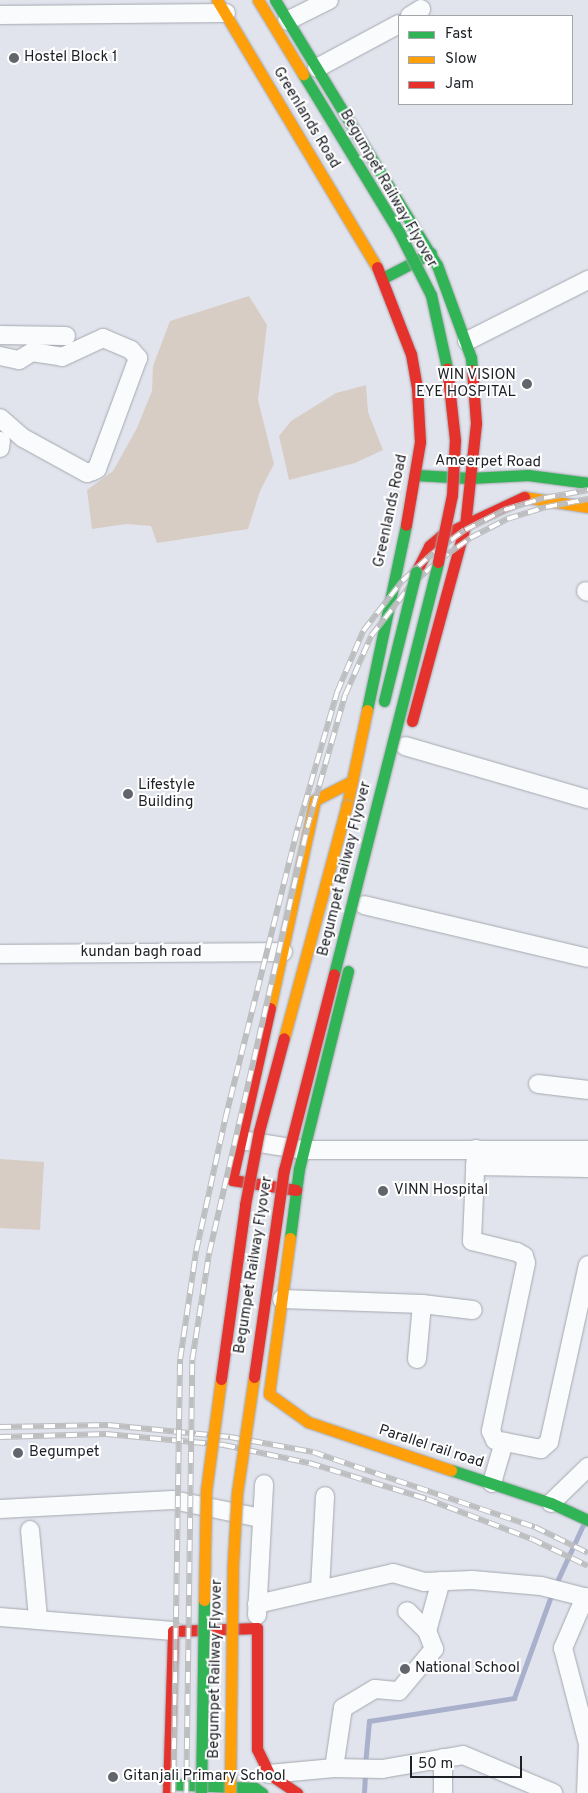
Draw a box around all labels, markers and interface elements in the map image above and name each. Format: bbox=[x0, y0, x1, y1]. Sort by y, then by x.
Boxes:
legend bbox=[398, 15, 573, 105]
text: Fast bbox=[445, 25, 473, 44]
place label: Hostel Block 1 bbox=[24, 49, 118, 67]
text: Slow bbox=[445, 50, 477, 69]
marker: Hostel Block 1 bbox=[8, 52, 20, 64]
street label: Greenlands Road bbox=[269, 64, 343, 172]
text: Jam bbox=[445, 75, 474, 94]
street label: Begumpet Railway Flyover bbox=[335, 107, 441, 271]
place label: WIN VISION EYE HOSPITAL bbox=[416, 366, 516, 401]
marker: WIN VISION EYE HOSPITAL bbox=[520, 377, 534, 391]
street label: Ameerpet Road bbox=[435, 452, 541, 472]
street label: Greenlands Road bbox=[370, 453, 412, 569]
place label: Lifestyle Building bbox=[138, 776, 195, 811]
street label: Begumpet Railway Flyover bbox=[315, 780, 375, 958]
marker: Lifestyle Building bbox=[122, 788, 134, 800]
street label: kundan bagh road bbox=[80, 944, 202, 962]
street label: Begumpet Railway Flyover bbox=[231, 1175, 277, 1355]
place label: VINN Hospital bbox=[394, 1182, 488, 1200]
marker: VINN Hospital bbox=[376, 1184, 390, 1198]
street label: Parallel rail road bbox=[376, 1422, 486, 1472]
place label: Begumpet bbox=[29, 1444, 100, 1462]
marker: Begumpet bbox=[11, 1446, 25, 1460]
street label: Begumpet Railway Flyover bbox=[205, 1579, 227, 1759]
place label: National School bbox=[415, 1660, 520, 1678]
marker: National School bbox=[399, 1663, 411, 1675]
scale bar bbox=[413, 1746, 526, 1778]
text: 50 m bbox=[418, 1755, 453, 1774]
place label: Gitanjali Primary School bbox=[123, 1768, 286, 1786]
marker: Gitanjali Primary School bbox=[107, 1771, 119, 1783]

